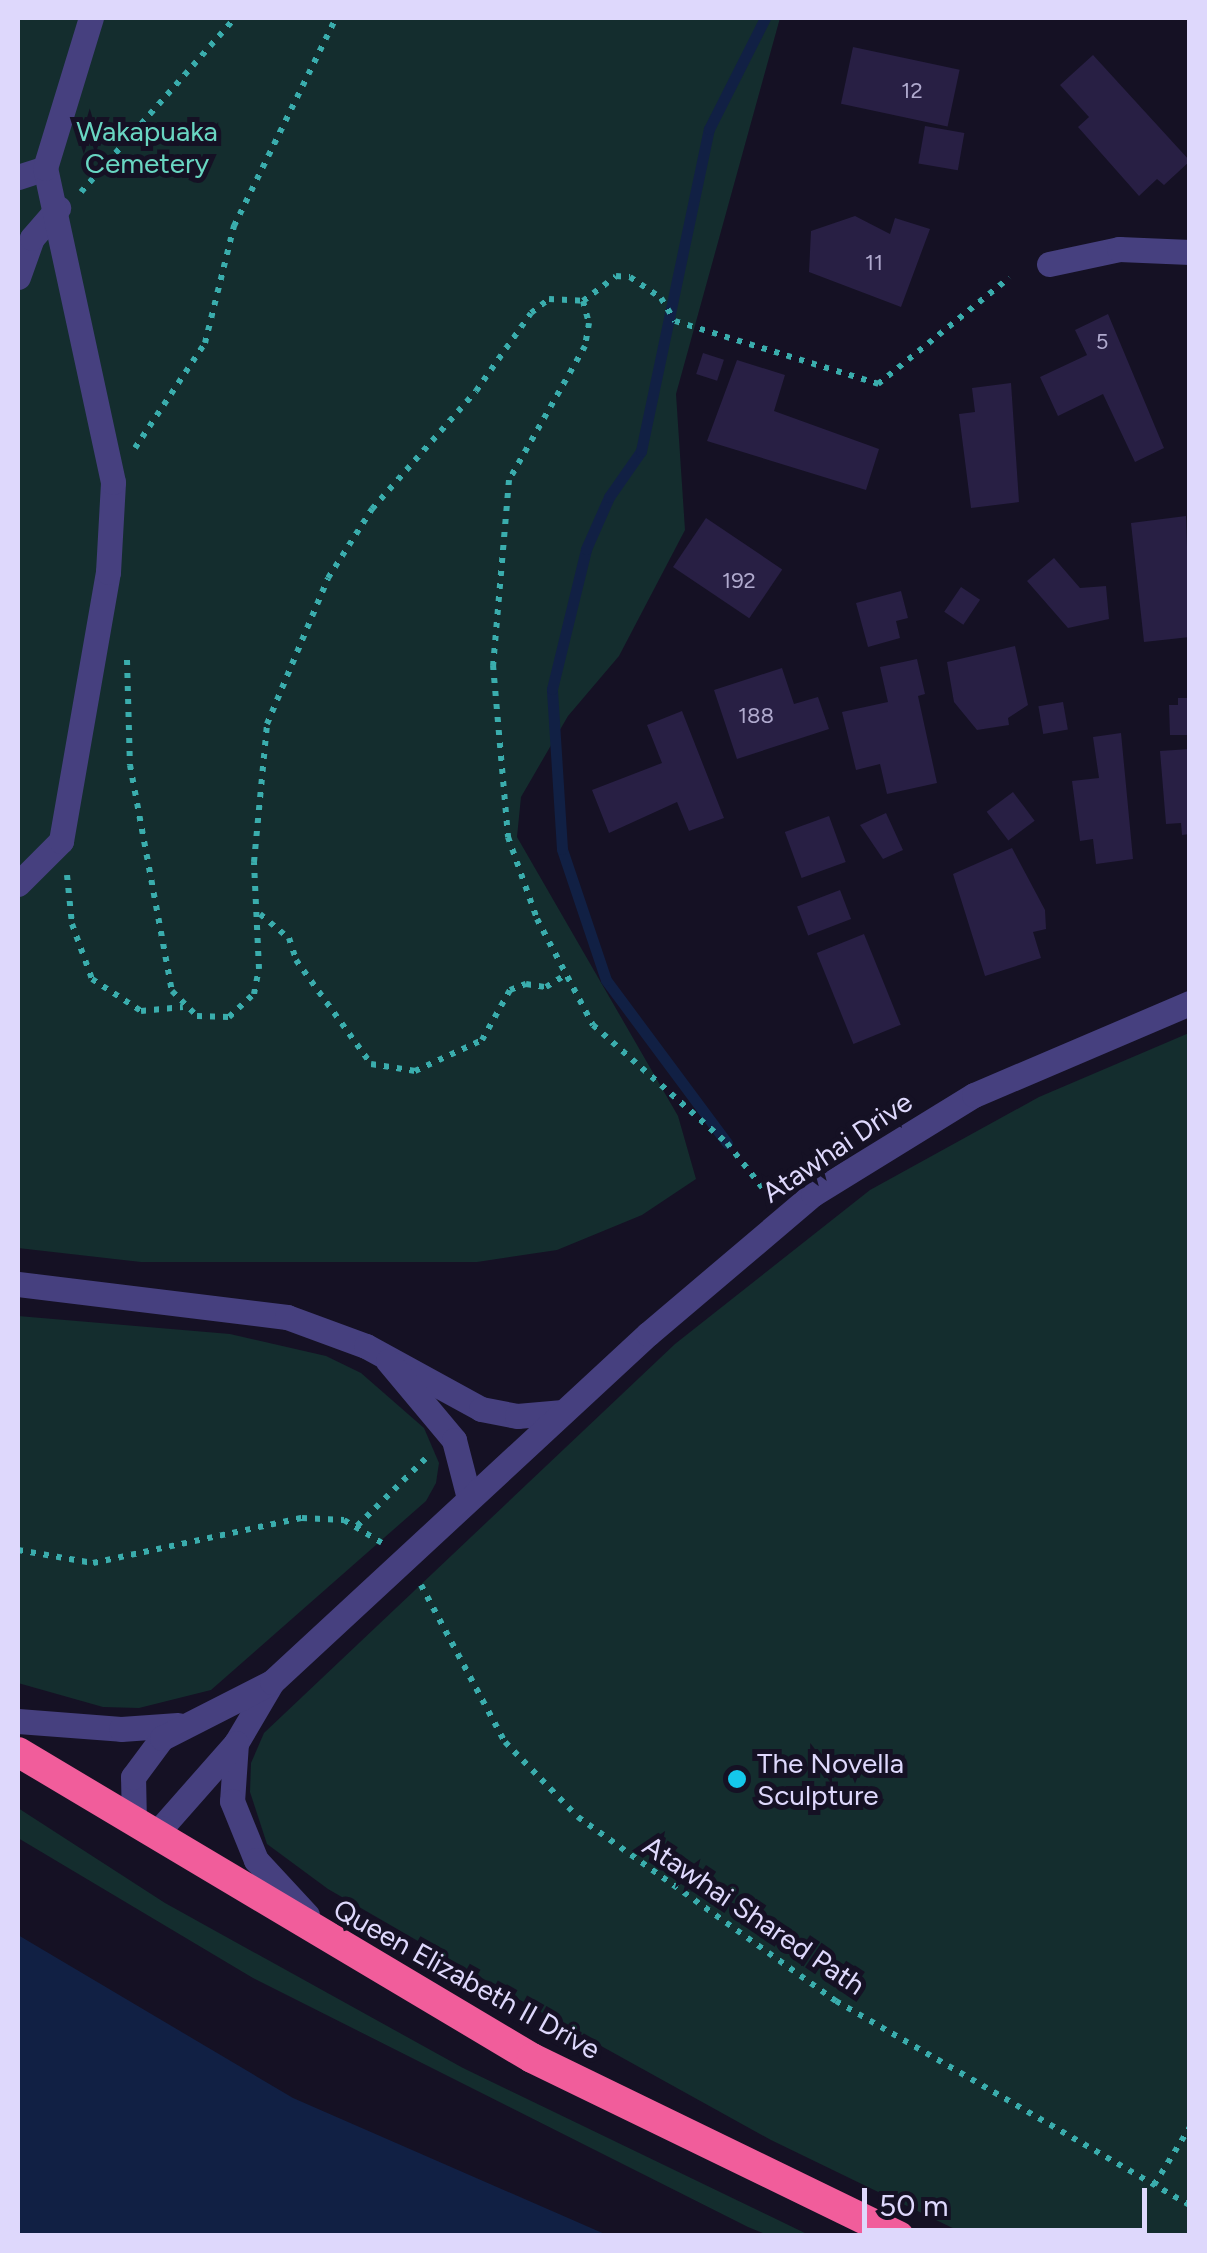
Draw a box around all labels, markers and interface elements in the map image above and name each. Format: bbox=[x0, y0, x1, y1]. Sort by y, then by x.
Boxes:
house number: 12 bbox=[901, 78, 923, 104]
park label: Wakapuaka Cemetery bbox=[76, 114, 218, 180]
house number: 11 bbox=[865, 250, 883, 276]
house number: 5 bbox=[1096, 329, 1108, 355]
house number: 192 bbox=[722, 568, 756, 594]
house number: 188 bbox=[738, 703, 774, 729]
street label: Atawhai Drive bbox=[756, 1085, 918, 1209]
place label: The Novella Sculpture bbox=[757, 1746, 904, 1812]
marker: The Novella Sculpture bbox=[726, 1768, 748, 1790]
street label: Atawhai Shared Path bbox=[637, 1828, 871, 2002]
street label: Queen Elizabeth II Drive bbox=[328, 1892, 606, 2066]
scale bar bbox=[867, 2168, 1152, 2230]
text: 50 m bbox=[879, 2187, 948, 2224]

